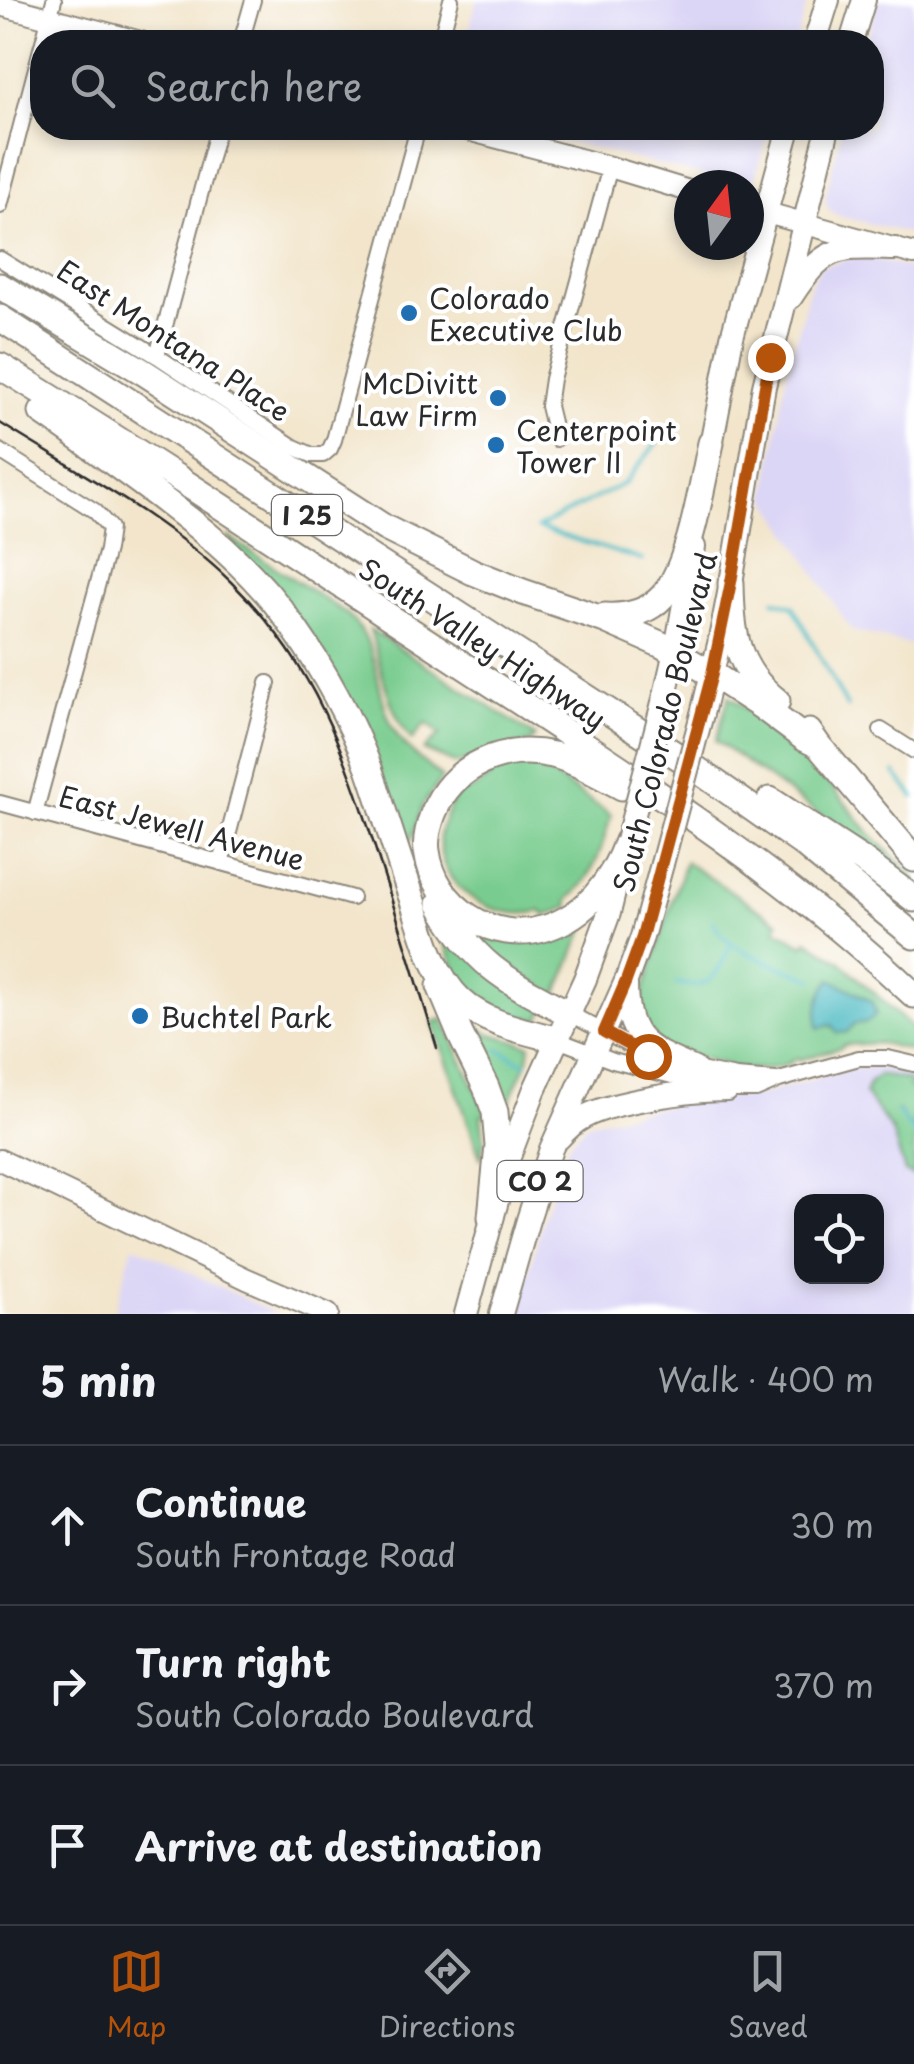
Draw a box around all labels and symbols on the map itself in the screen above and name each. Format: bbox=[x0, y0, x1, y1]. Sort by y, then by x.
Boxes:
north arrow bbox=[674, 170, 764, 260]
street label: East Montana Place bbox=[49, 248, 299, 432]
place label: Colorado Executive Club bbox=[429, 276, 622, 351]
marker: Colorado Executive Club bbox=[398, 302, 420, 324]
route end bbox=[748, 335, 794, 381]
place label: McDivitt Law Firm bbox=[355, 361, 478, 436]
marker: McDivitt Law Firm bbox=[487, 387, 509, 409]
place label: Centerpoint Tower II bbox=[516, 408, 677, 483]
marker: Centerpoint Tower II bbox=[485, 434, 507, 456]
road number: I 25 bbox=[272, 495, 342, 535]
street label: South Valley Highway bbox=[351, 547, 615, 739]
street label: South Colorado Boulevard bbox=[601, 547, 727, 897]
street label: East Jewell Avenue bbox=[54, 774, 310, 880]
place label: Buchtel Park bbox=[160, 995, 332, 1038]
marker: Buchtel Park bbox=[129, 1005, 151, 1027]
route start bbox=[626, 1034, 672, 1080]
road number: CO 2 bbox=[498, 1161, 582, 1201]

